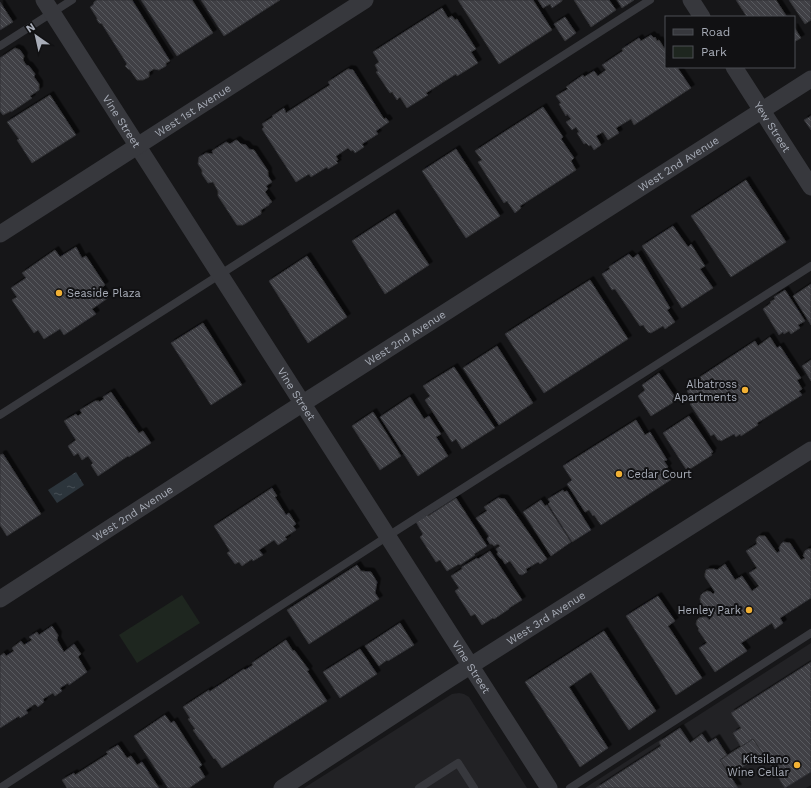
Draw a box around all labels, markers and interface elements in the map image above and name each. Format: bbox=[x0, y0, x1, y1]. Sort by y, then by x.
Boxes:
north arrow bbox=[16, 16, 56, 56]
legend bbox=[665, 16, 795, 68]
text: N bbox=[24, 20, 38, 36]
text: Road bbox=[701, 25, 730, 39]
text: Park bbox=[701, 45, 727, 59]
street label: West 1st Avenue bbox=[153, 82, 233, 140]
street label: Vine Street bbox=[100, 93, 143, 151]
street label: Yew Street bbox=[751, 99, 793, 155]
street label: West 2nd Avenue bbox=[636, 134, 721, 195]
place label: Seaside Plaza bbox=[67, 287, 141, 300]
marker: Seaside Plaza bbox=[54, 288, 64, 298]
street label: West 2nd Avenue bbox=[363, 308, 448, 369]
street label: Vine Street bbox=[274, 365, 318, 423]
place label: Albatross Apartments bbox=[674, 378, 737, 404]
marker: Albatross Apartments bbox=[740, 385, 750, 395]
place label: Cedar Court bbox=[627, 468, 692, 481]
marker: Cedar Court bbox=[614, 469, 624, 479]
street label: West 2nd Avenue bbox=[90, 483, 176, 544]
street label: West 3rd Avenue bbox=[504, 589, 588, 648]
place label: Henley Park bbox=[678, 604, 741, 617]
marker: Henley Park bbox=[744, 605, 754, 615]
street label: Vine Street bbox=[449, 638, 493, 696]
place label: Kitsilano Wine Cellar bbox=[727, 753, 790, 779]
marker: Kitsilano Wine Cellar bbox=[792, 760, 802, 770]

